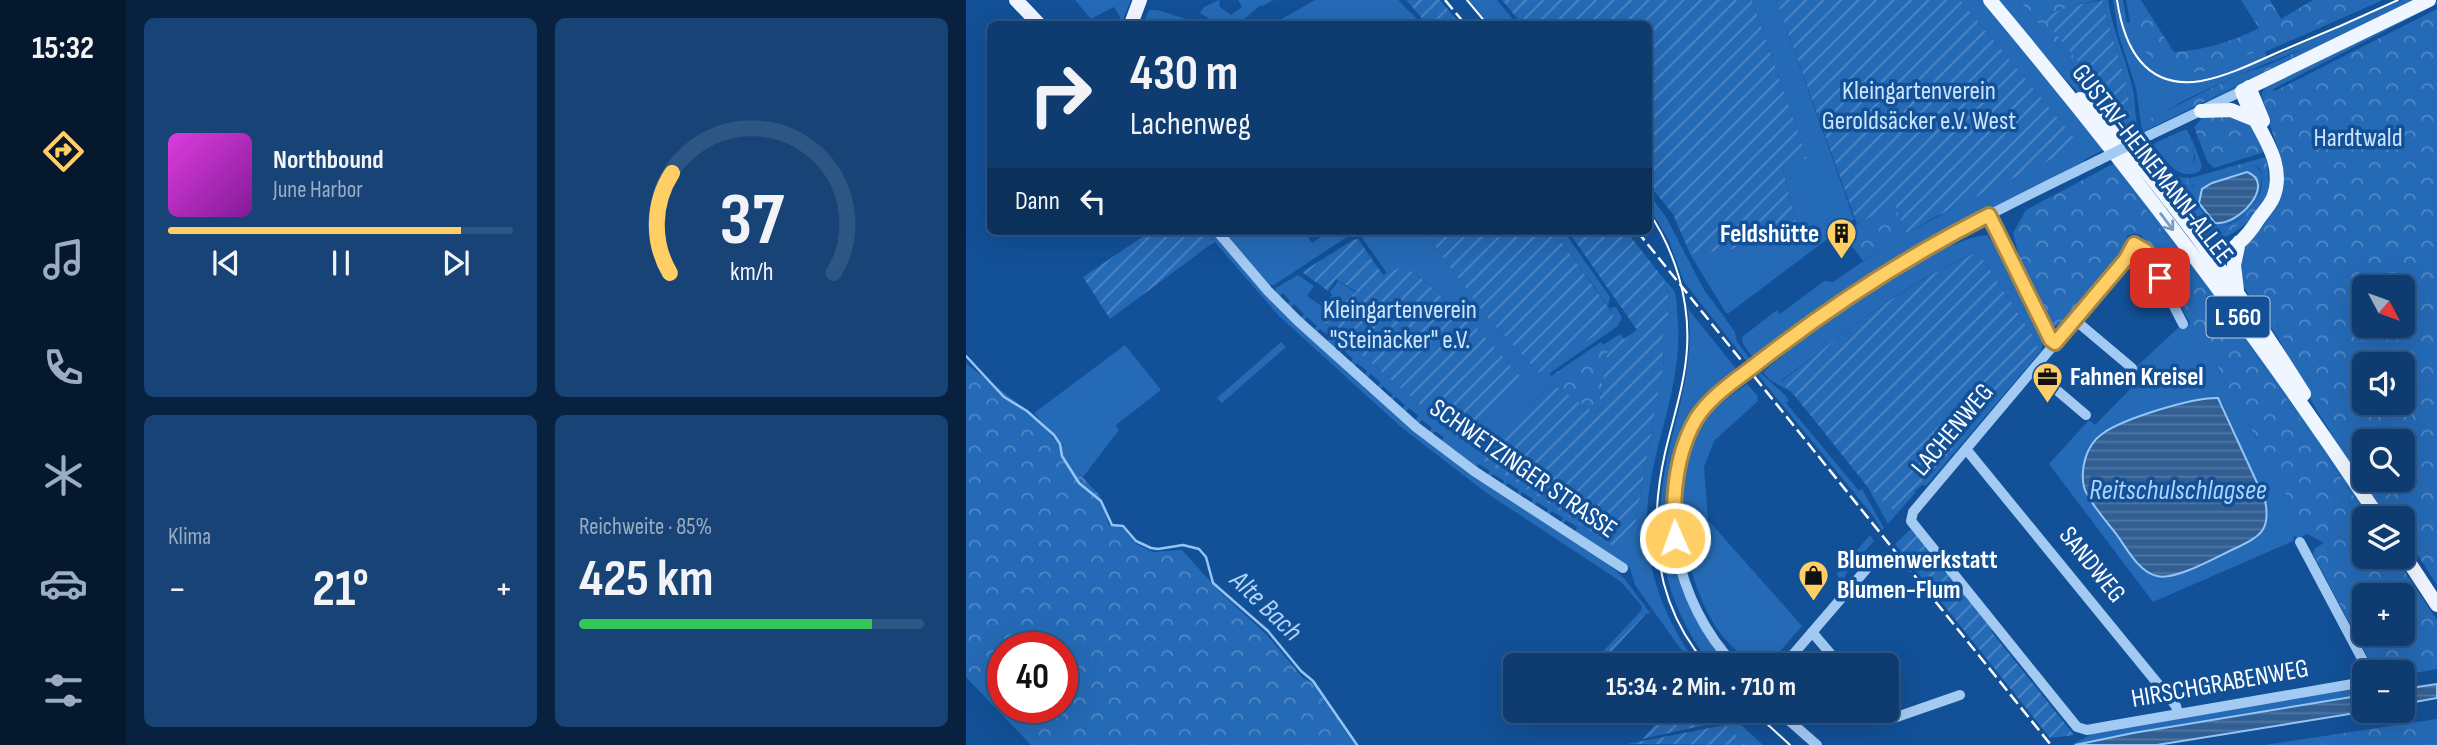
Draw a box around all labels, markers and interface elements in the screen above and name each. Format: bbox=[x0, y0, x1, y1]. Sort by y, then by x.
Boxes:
text: 15:32 bbox=[32, 29, 94, 68]
text: 430 m bbox=[1130, 45, 1238, 104]
icon: right bbox=[1015, 49, 1106, 140]
street label: GUSTAV-HEINEMANN-ALLEE bbox=[2065, 58, 2239, 270]
park label: Kleingartenverein Geroldsäcker e.V. West bbox=[1822, 76, 2016, 137]
text: Lachenweg bbox=[1130, 105, 1251, 144]
park label: Hardtwald bbox=[2314, 123, 2403, 154]
icon: directions bbox=[39, 127, 88, 176]
text: Northbound bbox=[273, 145, 384, 176]
text: June Harbor bbox=[273, 176, 363, 204]
text: 37 bbox=[719, 178, 784, 266]
icon: left bbox=[1074, 182, 1112, 220]
text: Dann bbox=[1015, 186, 1060, 217]
one-way arrow bbox=[2159, 212, 2174, 231]
building icon: Feldshütte bbox=[1825, 217, 1859, 261]
place label: Feldshütte bbox=[1720, 219, 1819, 250]
icon: music bbox=[39, 235, 88, 284]
icon: previous bbox=[207, 244, 245, 282]
icon: pause bbox=[322, 244, 360, 282]
icon: next bbox=[437, 244, 475, 282]
pin bbox=[2130, 248, 2190, 308]
text: km/h bbox=[730, 257, 773, 288]
icon: arrive bbox=[2141, 259, 2179, 297]
north arrow bbox=[2352, 275, 2415, 338]
map controls bbox=[2352, 275, 2415, 723]
park label: Kleingartenverein "Steinäcker" e.V. bbox=[1323, 295, 1477, 356]
road number: L 560 bbox=[2206, 296, 2270, 338]
icon: phone bbox=[39, 343, 88, 392]
button: sound bbox=[2352, 352, 2415, 415]
office icon: Fahnen Kreisel bbox=[2030, 360, 2064, 404]
place label: Fahnen Kreisel bbox=[2070, 362, 2204, 393]
street label: LACHENWEG bbox=[1905, 378, 2001, 482]
street label: SCHWETZINGER STRASSE bbox=[1423, 393, 1623, 545]
button: search bbox=[2352, 429, 2415, 492]
icon: climate bbox=[39, 451, 88, 500]
water label: Reitschulschlagsee bbox=[2089, 474, 2267, 507]
position arrow bbox=[1638, 501, 1712, 575]
button: layers bbox=[2352, 506, 2415, 569]
text: Reichweite · 85% bbox=[579, 513, 712, 541]
street label: SANDWEG bbox=[2052, 521, 2132, 609]
text: Klima bbox=[168, 523, 211, 551]
place label: Blumenwerkstatt Blumen-Flum bbox=[1837, 545, 1998, 606]
text: 425 km bbox=[579, 548, 713, 611]
text: 21° bbox=[312, 558, 369, 621]
shop icon: Blumenwerkstatt Blumen-Flum bbox=[1797, 558, 1831, 602]
icon: car bbox=[39, 559, 88, 608]
water label: Alte Bach bbox=[1223, 563, 1309, 648]
text: − bbox=[168, 567, 187, 612]
text: + bbox=[494, 567, 513, 612]
button: + bbox=[2352, 583, 2415, 646]
speed limit sign: 40 bbox=[987, 632, 1078, 723]
street label: HIRSCHGRABENWEG bbox=[2129, 653, 2311, 715]
button: − bbox=[2352, 660, 2415, 723]
icon: filters bbox=[39, 666, 88, 715]
text: 15:34 · 2 Min. · 710 m bbox=[1606, 672, 1796, 703]

